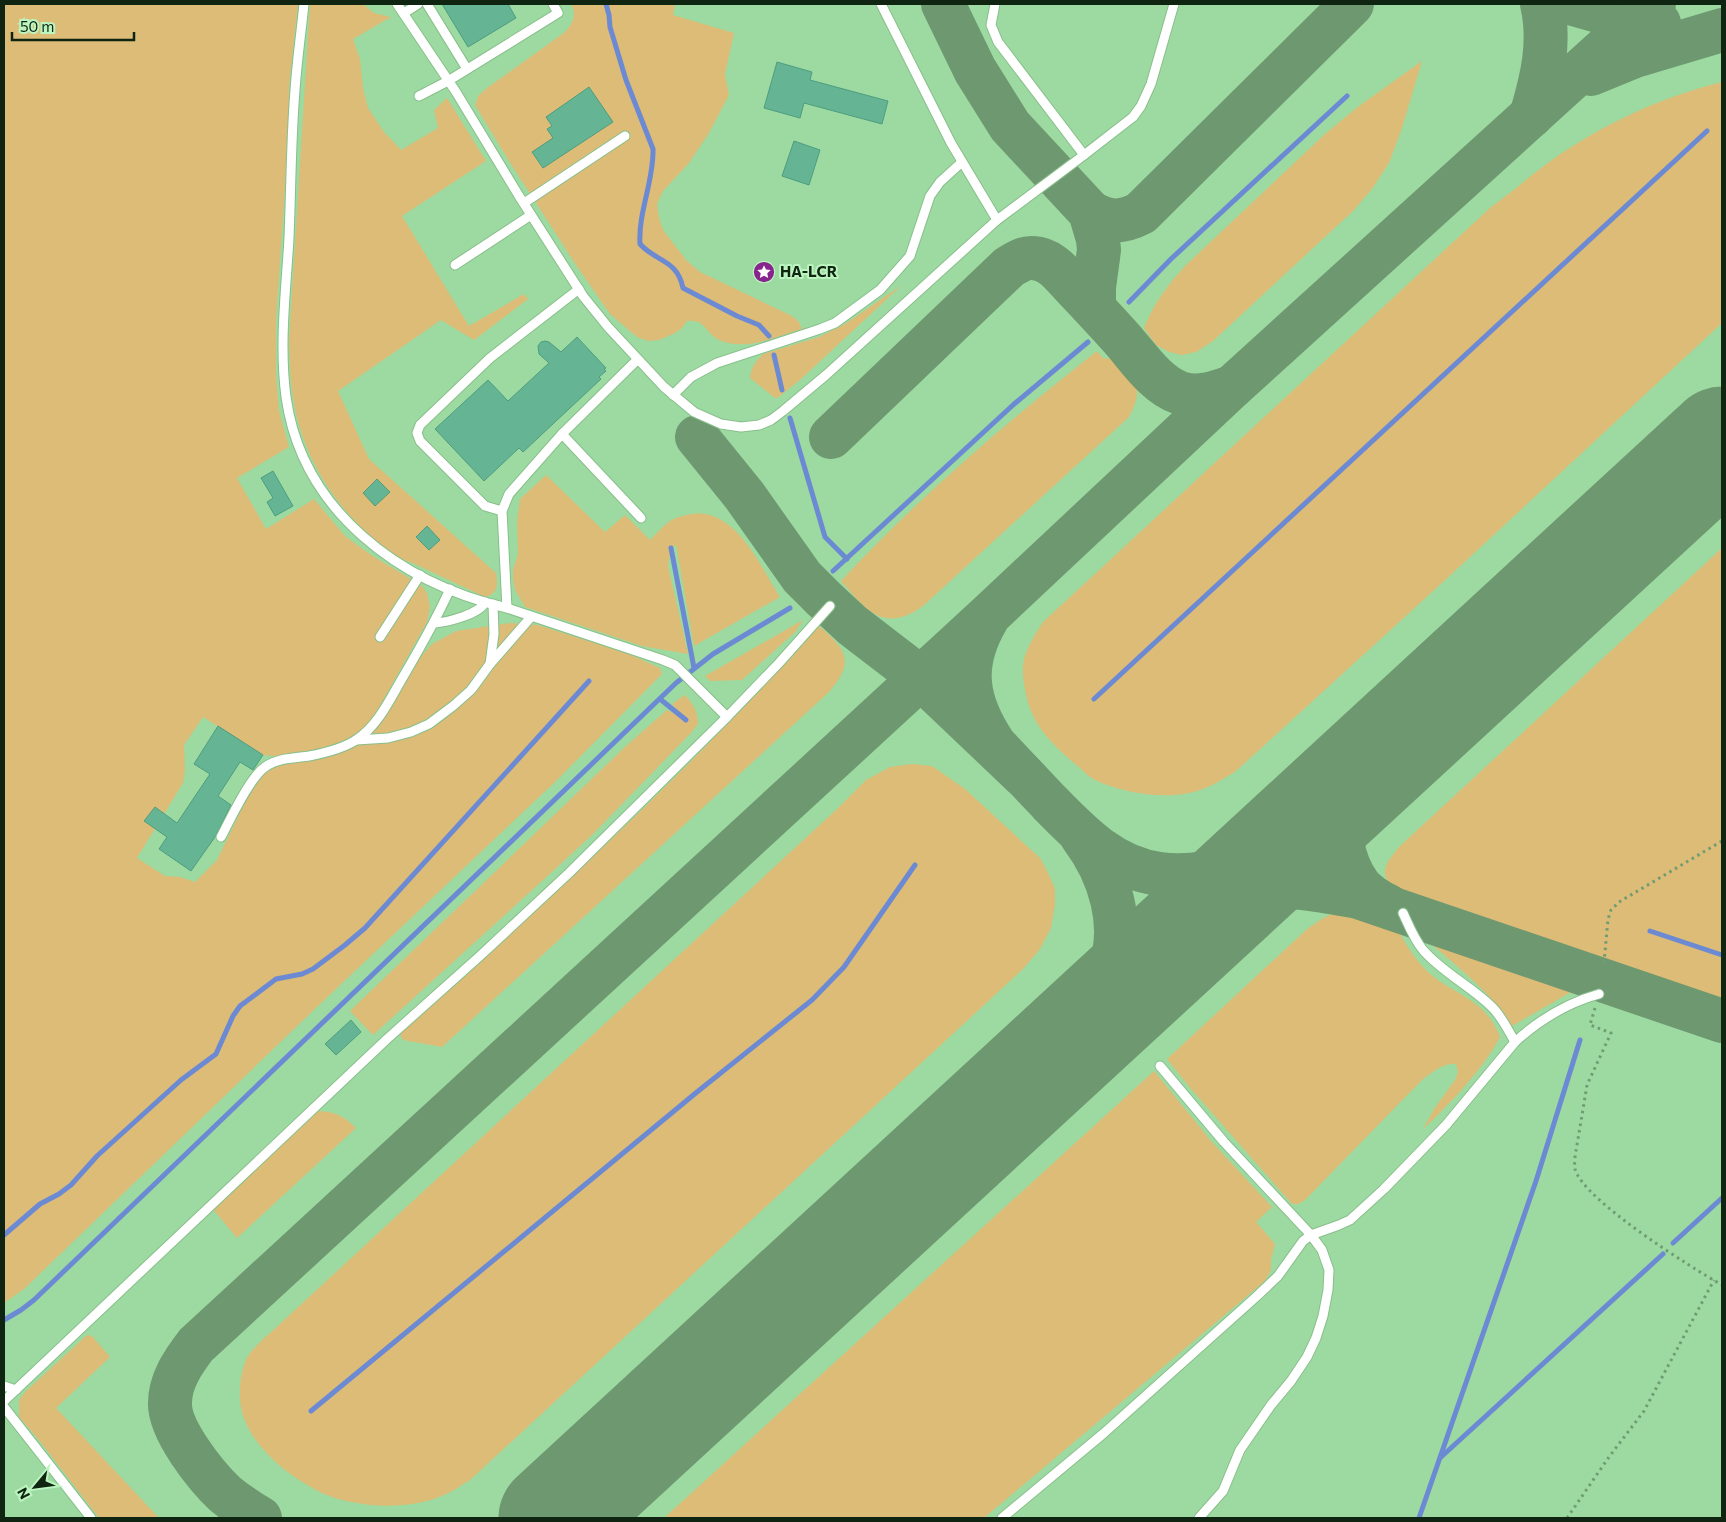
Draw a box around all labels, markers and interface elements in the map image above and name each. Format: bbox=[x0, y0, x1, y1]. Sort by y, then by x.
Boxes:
scale bar bbox=[12, 10, 135, 42]
text: 50 m bbox=[20, 17, 54, 35]
place icon: HA-LCR bbox=[752, 260, 776, 284]
place label: HA-LCR bbox=[780, 262, 838, 280]
north arrow bbox=[10, 1462, 60, 1512]
text: N bbox=[13, 1485, 33, 1502]

